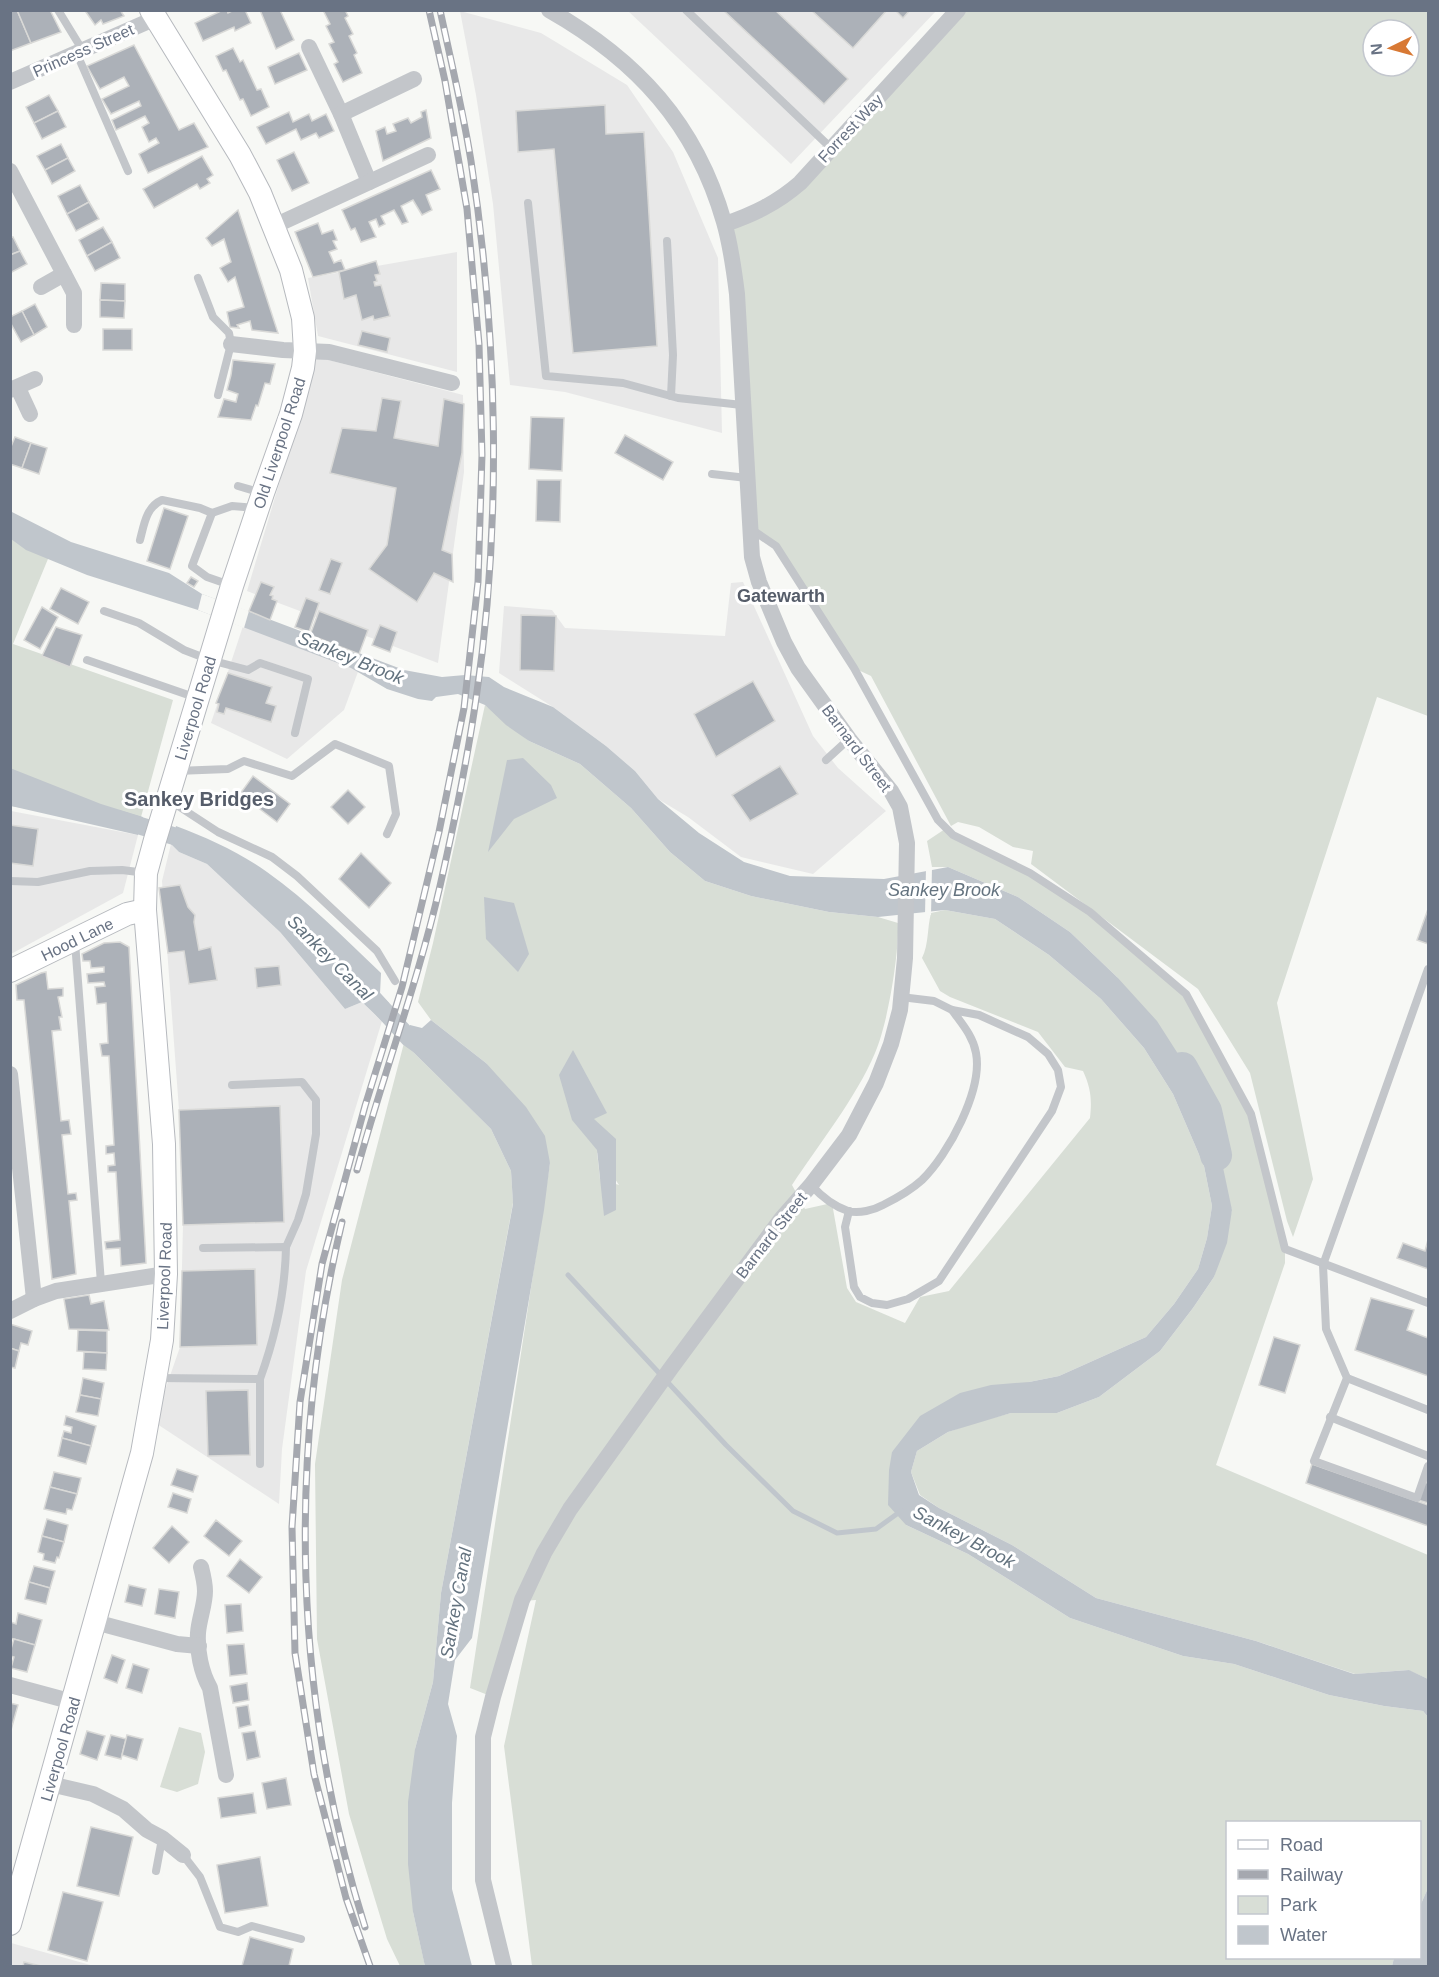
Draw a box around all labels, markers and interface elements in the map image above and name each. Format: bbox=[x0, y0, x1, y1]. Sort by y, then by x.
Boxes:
north arrow bbox=[1361, 18, 1421, 78]
street label: Princess Street bbox=[30, 20, 137, 80]
text: N bbox=[1368, 43, 1386, 56]
street label: Forrest Way bbox=[815, 91, 886, 166]
street label: Old Liverpool Road bbox=[250, 375, 309, 511]
district label: Gatewarth bbox=[737, 586, 825, 606]
water label: Sankey Brook bbox=[295, 628, 408, 689]
street label: Liverpool Road bbox=[172, 654, 219, 762]
street label: Barnard Street bbox=[818, 702, 895, 795]
district label: Sankey Bridges bbox=[124, 788, 274, 810]
water label: Sankey Brook bbox=[888, 880, 1001, 900]
water label: Sankey Canal bbox=[283, 911, 377, 1005]
street label: Hood Lane bbox=[38, 915, 116, 964]
street label: Barnard Street bbox=[733, 1189, 810, 1282]
street label: Liverpool Road bbox=[154, 1222, 175, 1330]
water label: Sankey Brook bbox=[910, 1502, 1019, 1573]
water label: Sankey Canal bbox=[436, 1545, 476, 1660]
street label: Liverpool Road bbox=[37, 1695, 83, 1803]
legend bbox=[1226, 1821, 1421, 1959]
text: Road bbox=[1280, 1835, 1323, 1855]
text: Railway bbox=[1280, 1865, 1343, 1885]
text: Park bbox=[1280, 1895, 1318, 1915]
text: Water bbox=[1280, 1925, 1327, 1945]

